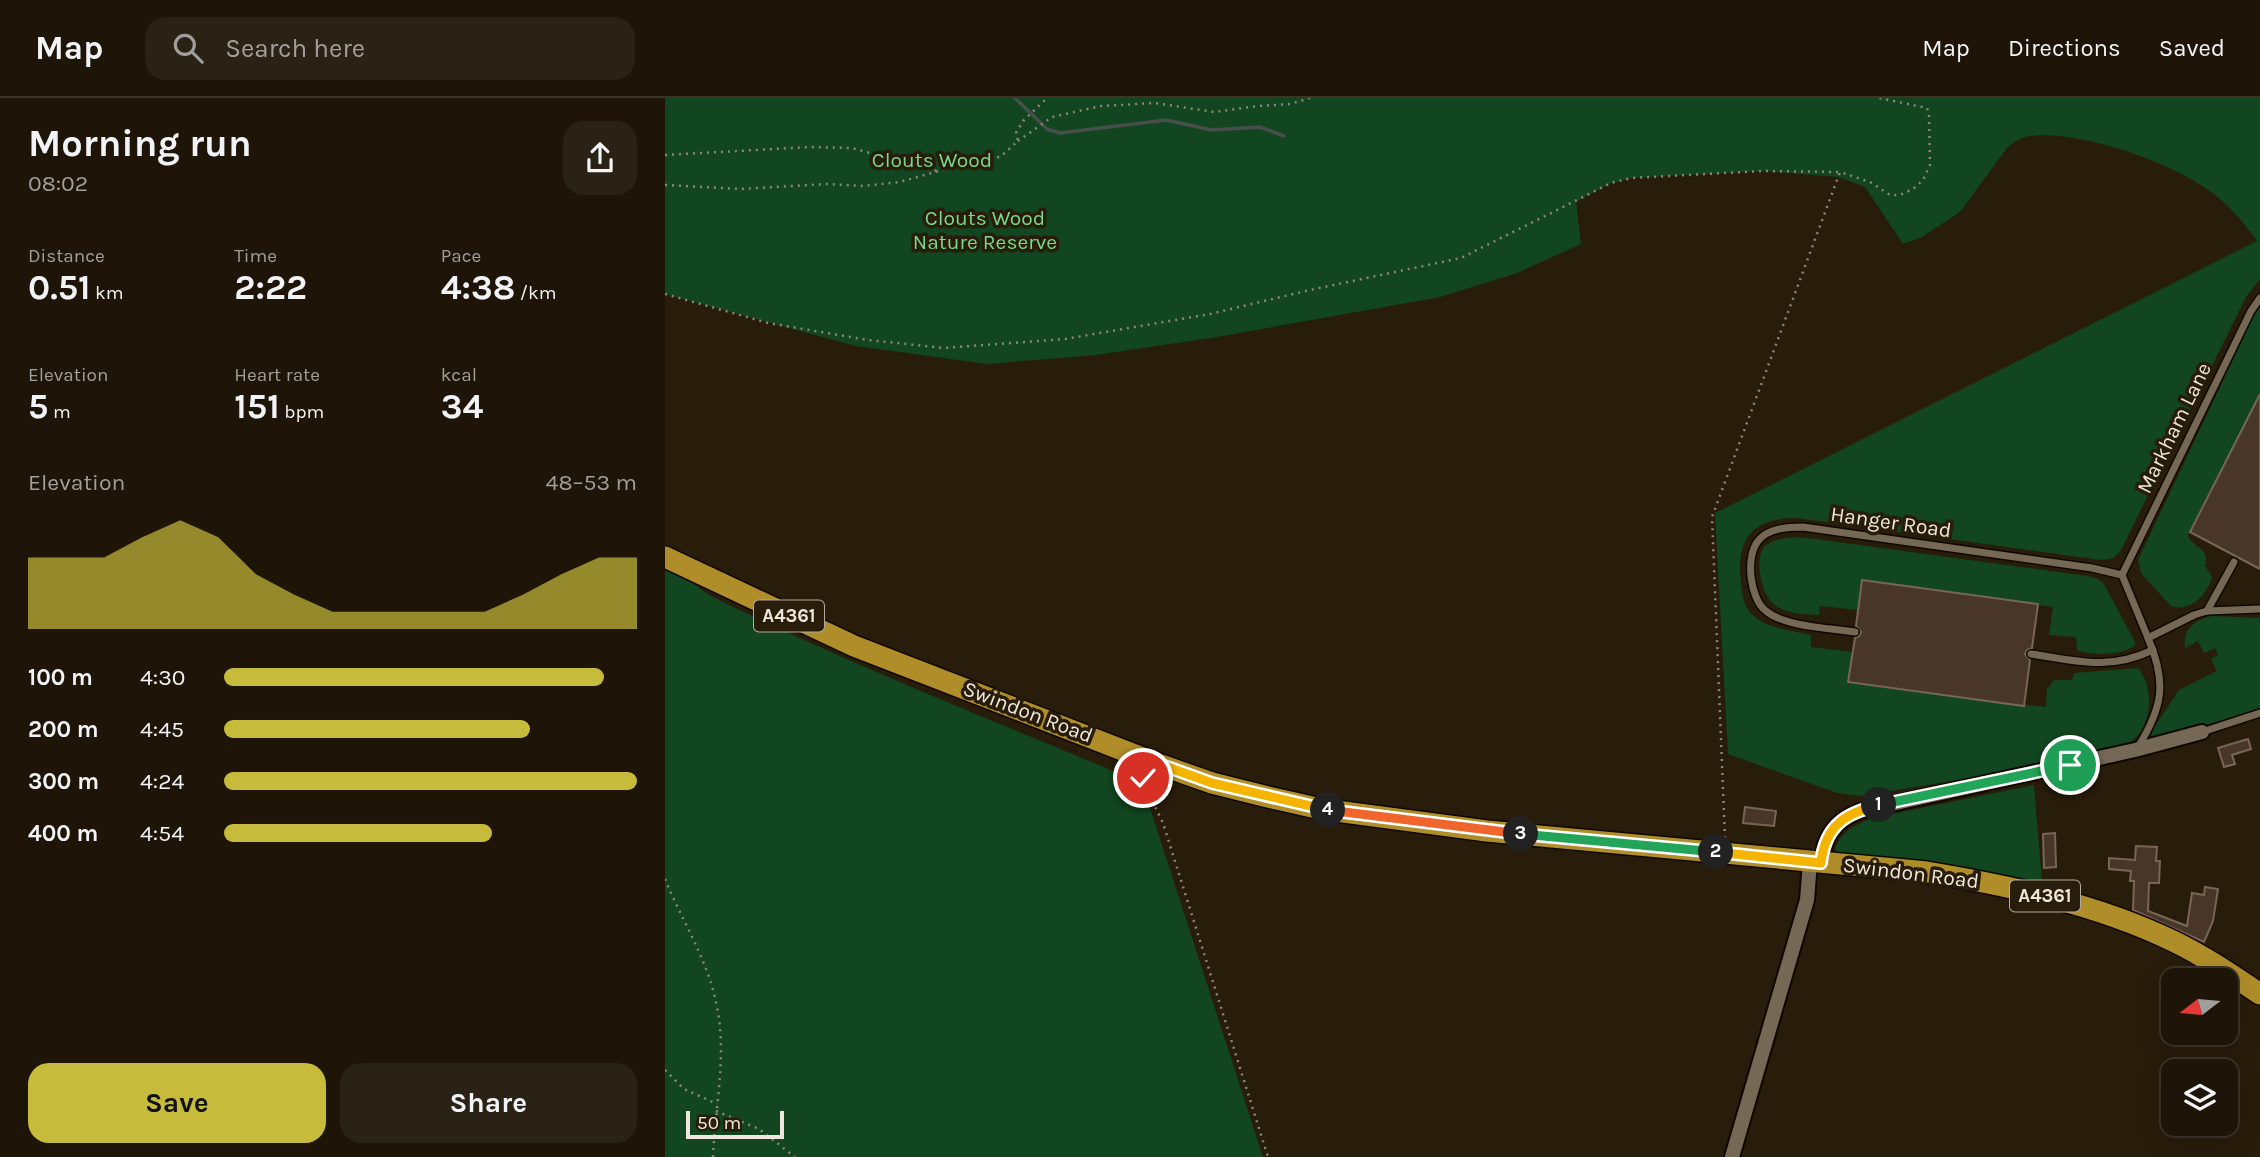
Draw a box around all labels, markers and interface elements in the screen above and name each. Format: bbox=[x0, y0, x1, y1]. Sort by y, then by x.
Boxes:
search box bbox=[145, 17, 635, 80]
text: Map bbox=[35, 29, 103, 67]
icon: search bbox=[169, 29, 207, 67]
text: Search here bbox=[225, 33, 365, 64]
text: Map bbox=[1922, 34, 1970, 62]
text: Directions bbox=[2008, 34, 2121, 62]
text: Saved bbox=[2159, 34, 2225, 62]
text: Morning run bbox=[28, 121, 252, 166]
button: share bbox=[563, 121, 637, 195]
park label: Clouts Wood bbox=[872, 148, 992, 172]
text: 08:02 bbox=[28, 170, 88, 197]
park label: Clouts Wood Nature Reserve bbox=[913, 206, 1057, 254]
text: Distance bbox=[28, 245, 105, 267]
text: Time bbox=[234, 245, 277, 267]
text: Pace bbox=[441, 245, 481, 267]
text: 0.51 bbox=[28, 267, 91, 308]
text: 2:22 bbox=[234, 267, 307, 308]
text: 4:38 bbox=[441, 267, 515, 308]
text: km bbox=[91, 282, 124, 304]
text: /km bbox=[515, 282, 557, 304]
street label: Markham Lane bbox=[2132, 359, 2216, 497]
text: Elevation bbox=[28, 364, 108, 386]
text: Heart rate bbox=[234, 364, 320, 386]
text: kcal bbox=[441, 364, 477, 386]
text: 5 bbox=[28, 386, 48, 427]
text: 151 bbox=[234, 386, 280, 427]
text: 34 bbox=[441, 386, 483, 427]
text: m bbox=[48, 401, 71, 423]
text: bpm bbox=[280, 401, 324, 423]
text: Elevation bbox=[28, 469, 125, 496]
text: 48–53 m bbox=[546, 469, 637, 496]
street label: Hanger Road bbox=[1829, 502, 1953, 542]
road number: A4361 bbox=[754, 601, 824, 632]
text: 100 m bbox=[28, 664, 93, 691]
text: 4:30 bbox=[140, 664, 185, 691]
street label: Swindon Road bbox=[960, 676, 1096, 748]
text: 200 m bbox=[28, 716, 99, 743]
text: 4:45 bbox=[140, 716, 184, 743]
pin bbox=[2040, 735, 2100, 795]
icon: arrive bbox=[2051, 746, 2089, 784]
pin bbox=[1113, 748, 1173, 808]
icon: check bbox=[1124, 759, 1162, 797]
text: 300 m bbox=[28, 768, 99, 795]
text: 4:24 bbox=[140, 768, 184, 795]
pin: 1 bbox=[1861, 788, 1897, 822]
pin: 4 bbox=[1311, 792, 1345, 828]
text: 1 bbox=[1875, 793, 1882, 815]
text: 4 bbox=[1322, 798, 1333, 820]
pin: 3 bbox=[1503, 816, 1539, 852]
text: 400 m bbox=[28, 820, 98, 847]
text: 4:54 bbox=[140, 820, 184, 847]
text: 3 bbox=[1515, 822, 1526, 844]
pin: 2 bbox=[1699, 834, 1733, 870]
text: 2 bbox=[1710, 840, 1721, 862]
street label: Swindon Road bbox=[1842, 853, 1980, 893]
road number: A4361 bbox=[2010, 880, 2080, 912]
north arrow bbox=[2161, 968, 2238, 1045]
map controls bbox=[2161, 968, 2238, 1136]
button: layers bbox=[2161, 1059, 2238, 1136]
button: Save bbox=[28, 1063, 326, 1143]
button: Share bbox=[340, 1063, 637, 1143]
scale bar bbox=[686, 1108, 784, 1140]
text: 50 m bbox=[697, 1112, 741, 1134]

